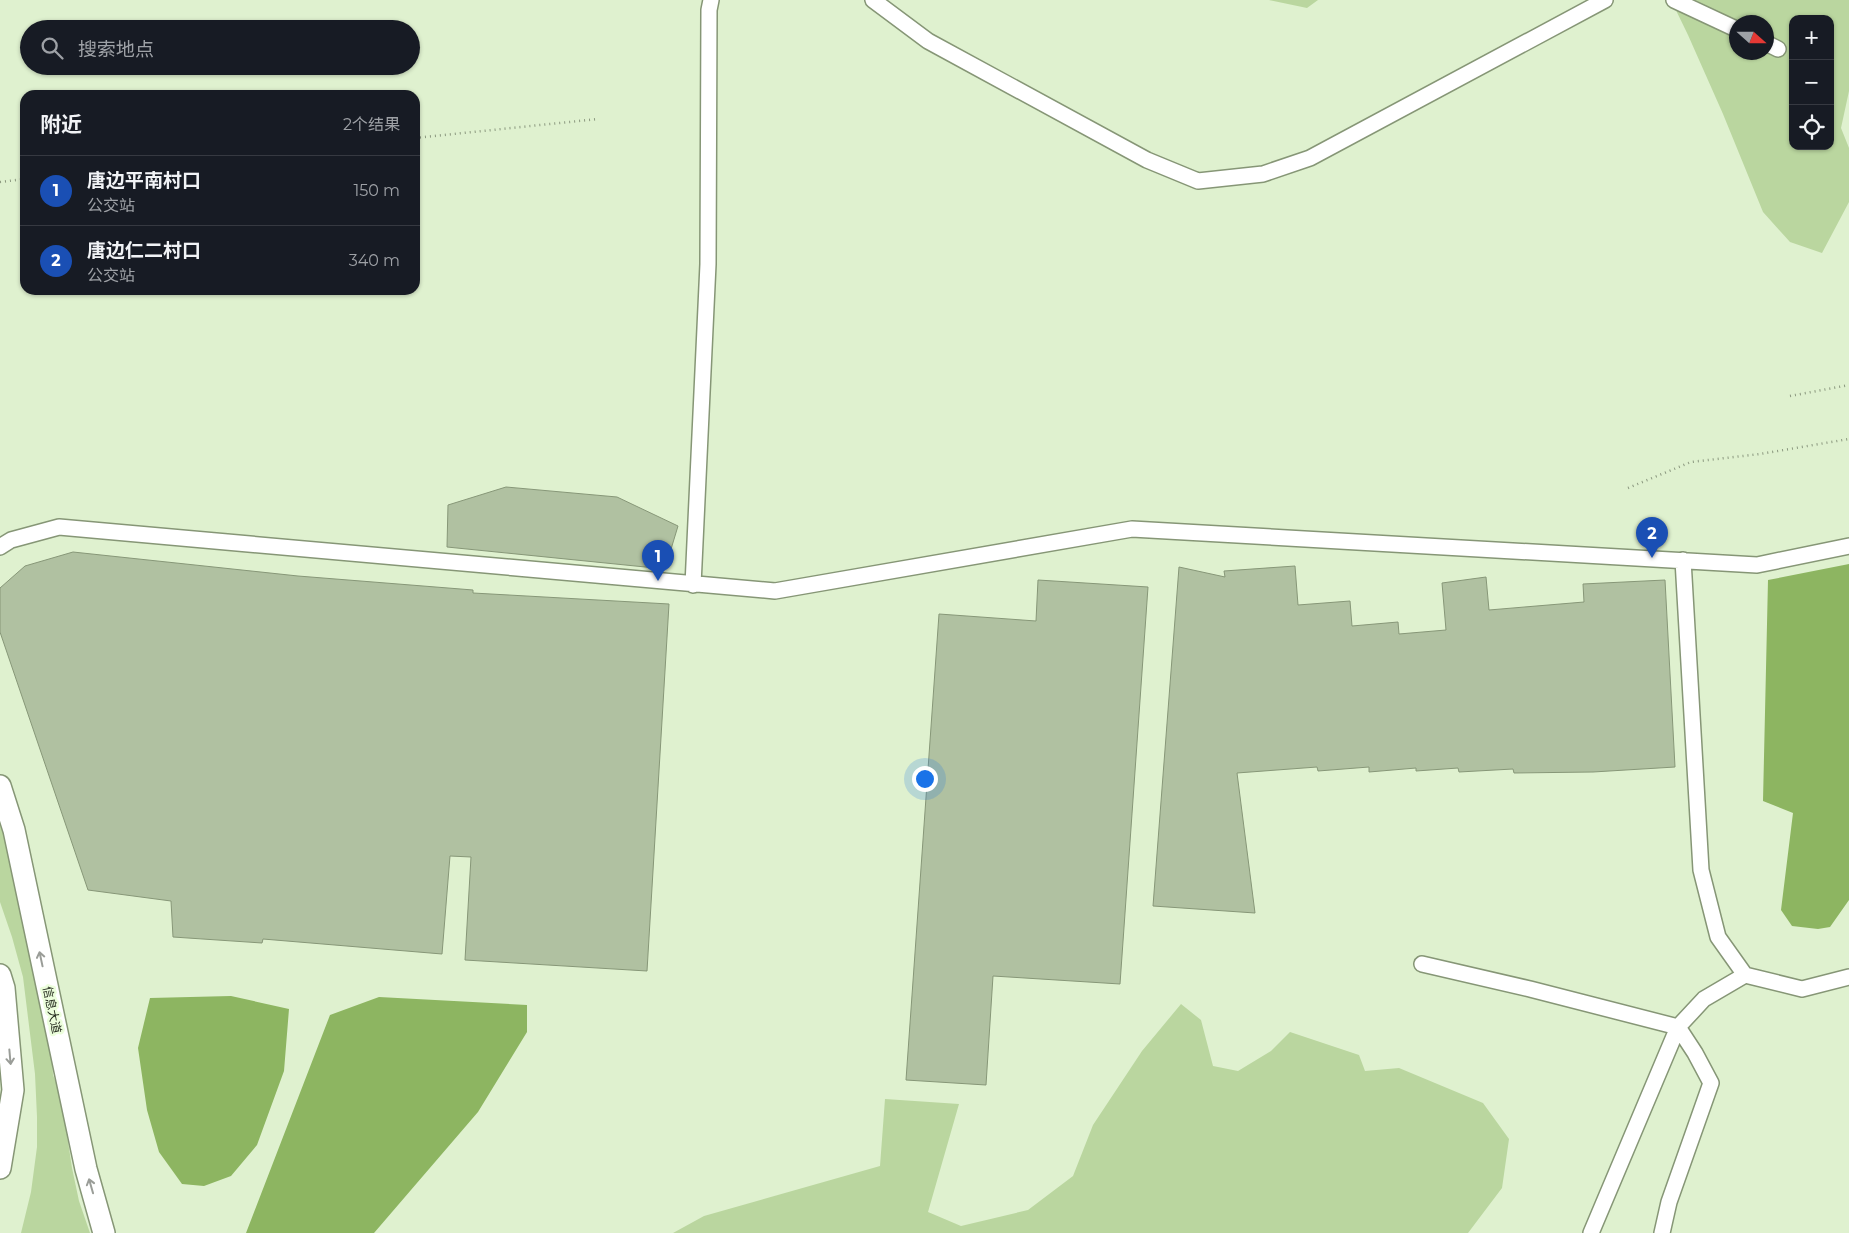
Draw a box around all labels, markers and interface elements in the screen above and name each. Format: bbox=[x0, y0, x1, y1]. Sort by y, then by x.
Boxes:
north arrow bbox=[1729, 15, 1774, 60]
map controls bbox=[1789, 15, 1834, 150]
button: + bbox=[1789, 15, 1834, 60]
search box bbox=[20, 20, 420, 75]
icon: search bbox=[38, 34, 66, 62]
text: 搜索地点 bbox=[78, 38, 154, 61]
button: − bbox=[1789, 60, 1834, 105]
button: locate bbox=[1789, 105, 1834, 150]
text: 附近 bbox=[40, 112, 82, 137]
text: 2个结果 bbox=[343, 115, 400, 134]
text: 唐边平南村口 bbox=[87, 169, 201, 192]
text: 1 bbox=[53, 181, 59, 200]
text: 150 m bbox=[353, 181, 400, 200]
text: 公交站 bbox=[87, 196, 135, 215]
text: 唐边仁二村口 bbox=[87, 239, 201, 262]
text: 2 bbox=[51, 251, 61, 270]
text: 340 m bbox=[349, 251, 400, 270]
text: 公交站 bbox=[87, 266, 135, 285]
pin: 2 bbox=[1636, 517, 1668, 558]
pin: 1 bbox=[642, 540, 674, 581]
your location bbox=[912, 766, 938, 792]
one-way arrow bbox=[36, 951, 46, 967]
street label: 信息大道 bbox=[40, 985, 65, 1035]
one-way arrow bbox=[5, 1049, 15, 1065]
one-way arrow bbox=[85, 1179, 95, 1195]

